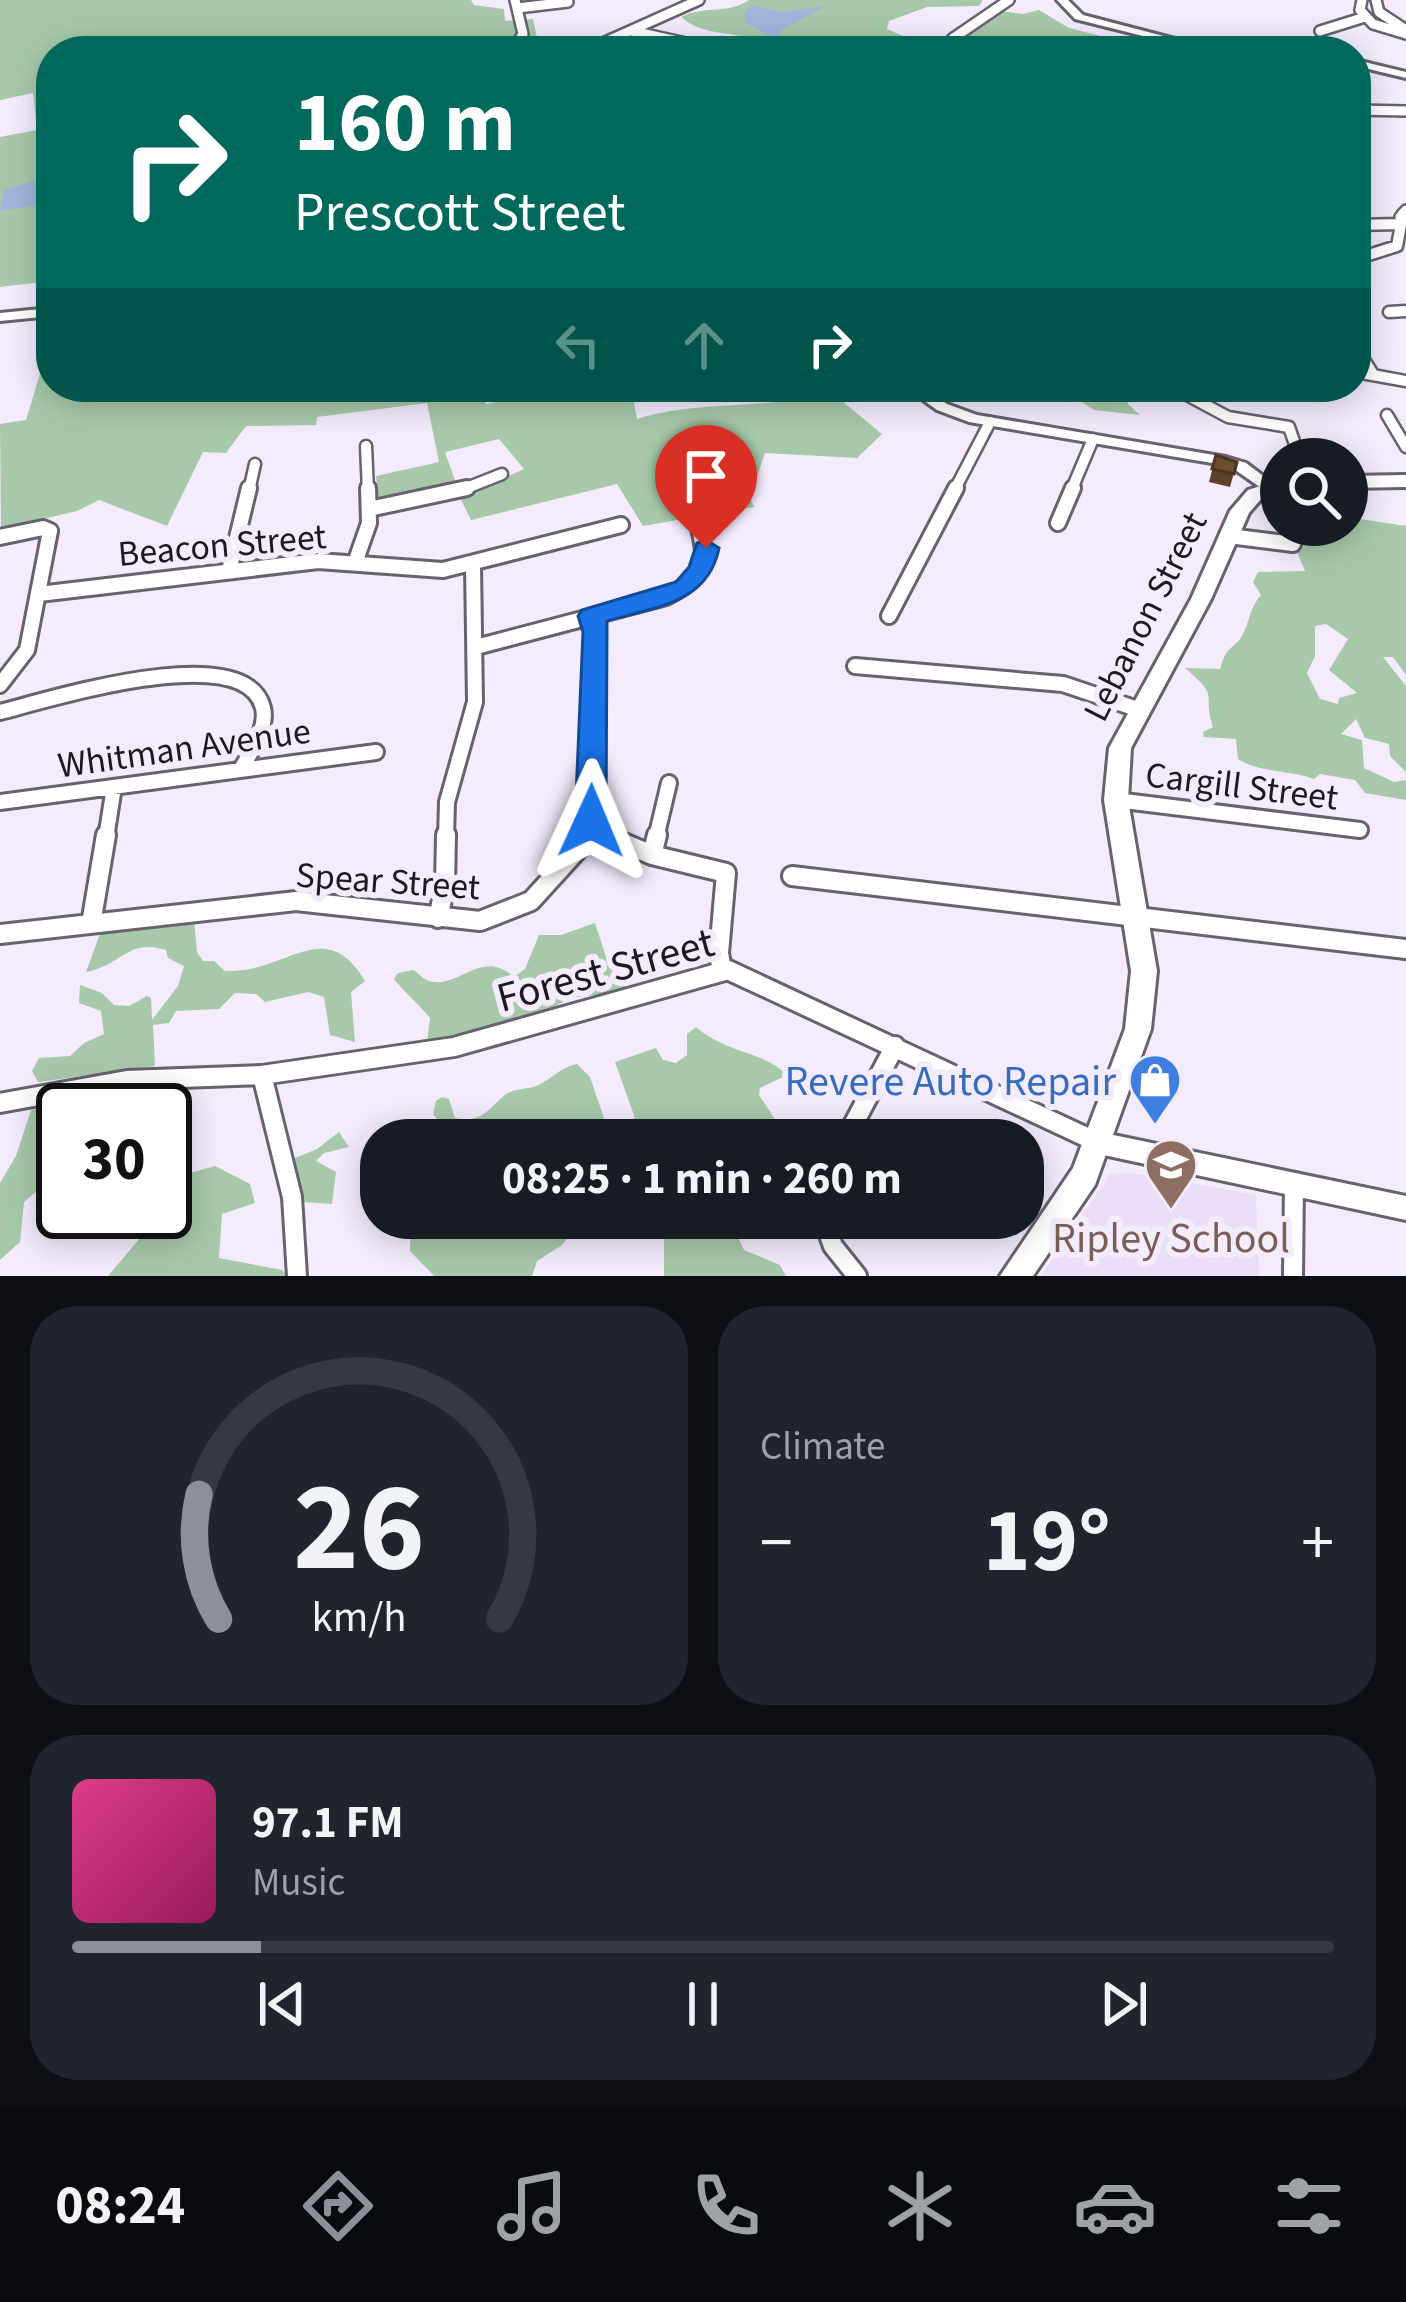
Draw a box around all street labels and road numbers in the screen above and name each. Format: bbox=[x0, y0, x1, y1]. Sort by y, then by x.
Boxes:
street label: Lebanon Street bbox=[1071, 503, 1220, 730]
street label: Beacon Street bbox=[116, 511, 328, 580]
street label: Whitman Avenue bbox=[55, 706, 314, 791]
street label: Cargill Street bbox=[1143, 749, 1341, 824]
street label: Spear Street bbox=[294, 850, 482, 913]
street label: Forest Street bbox=[490, 913, 721, 1029]

